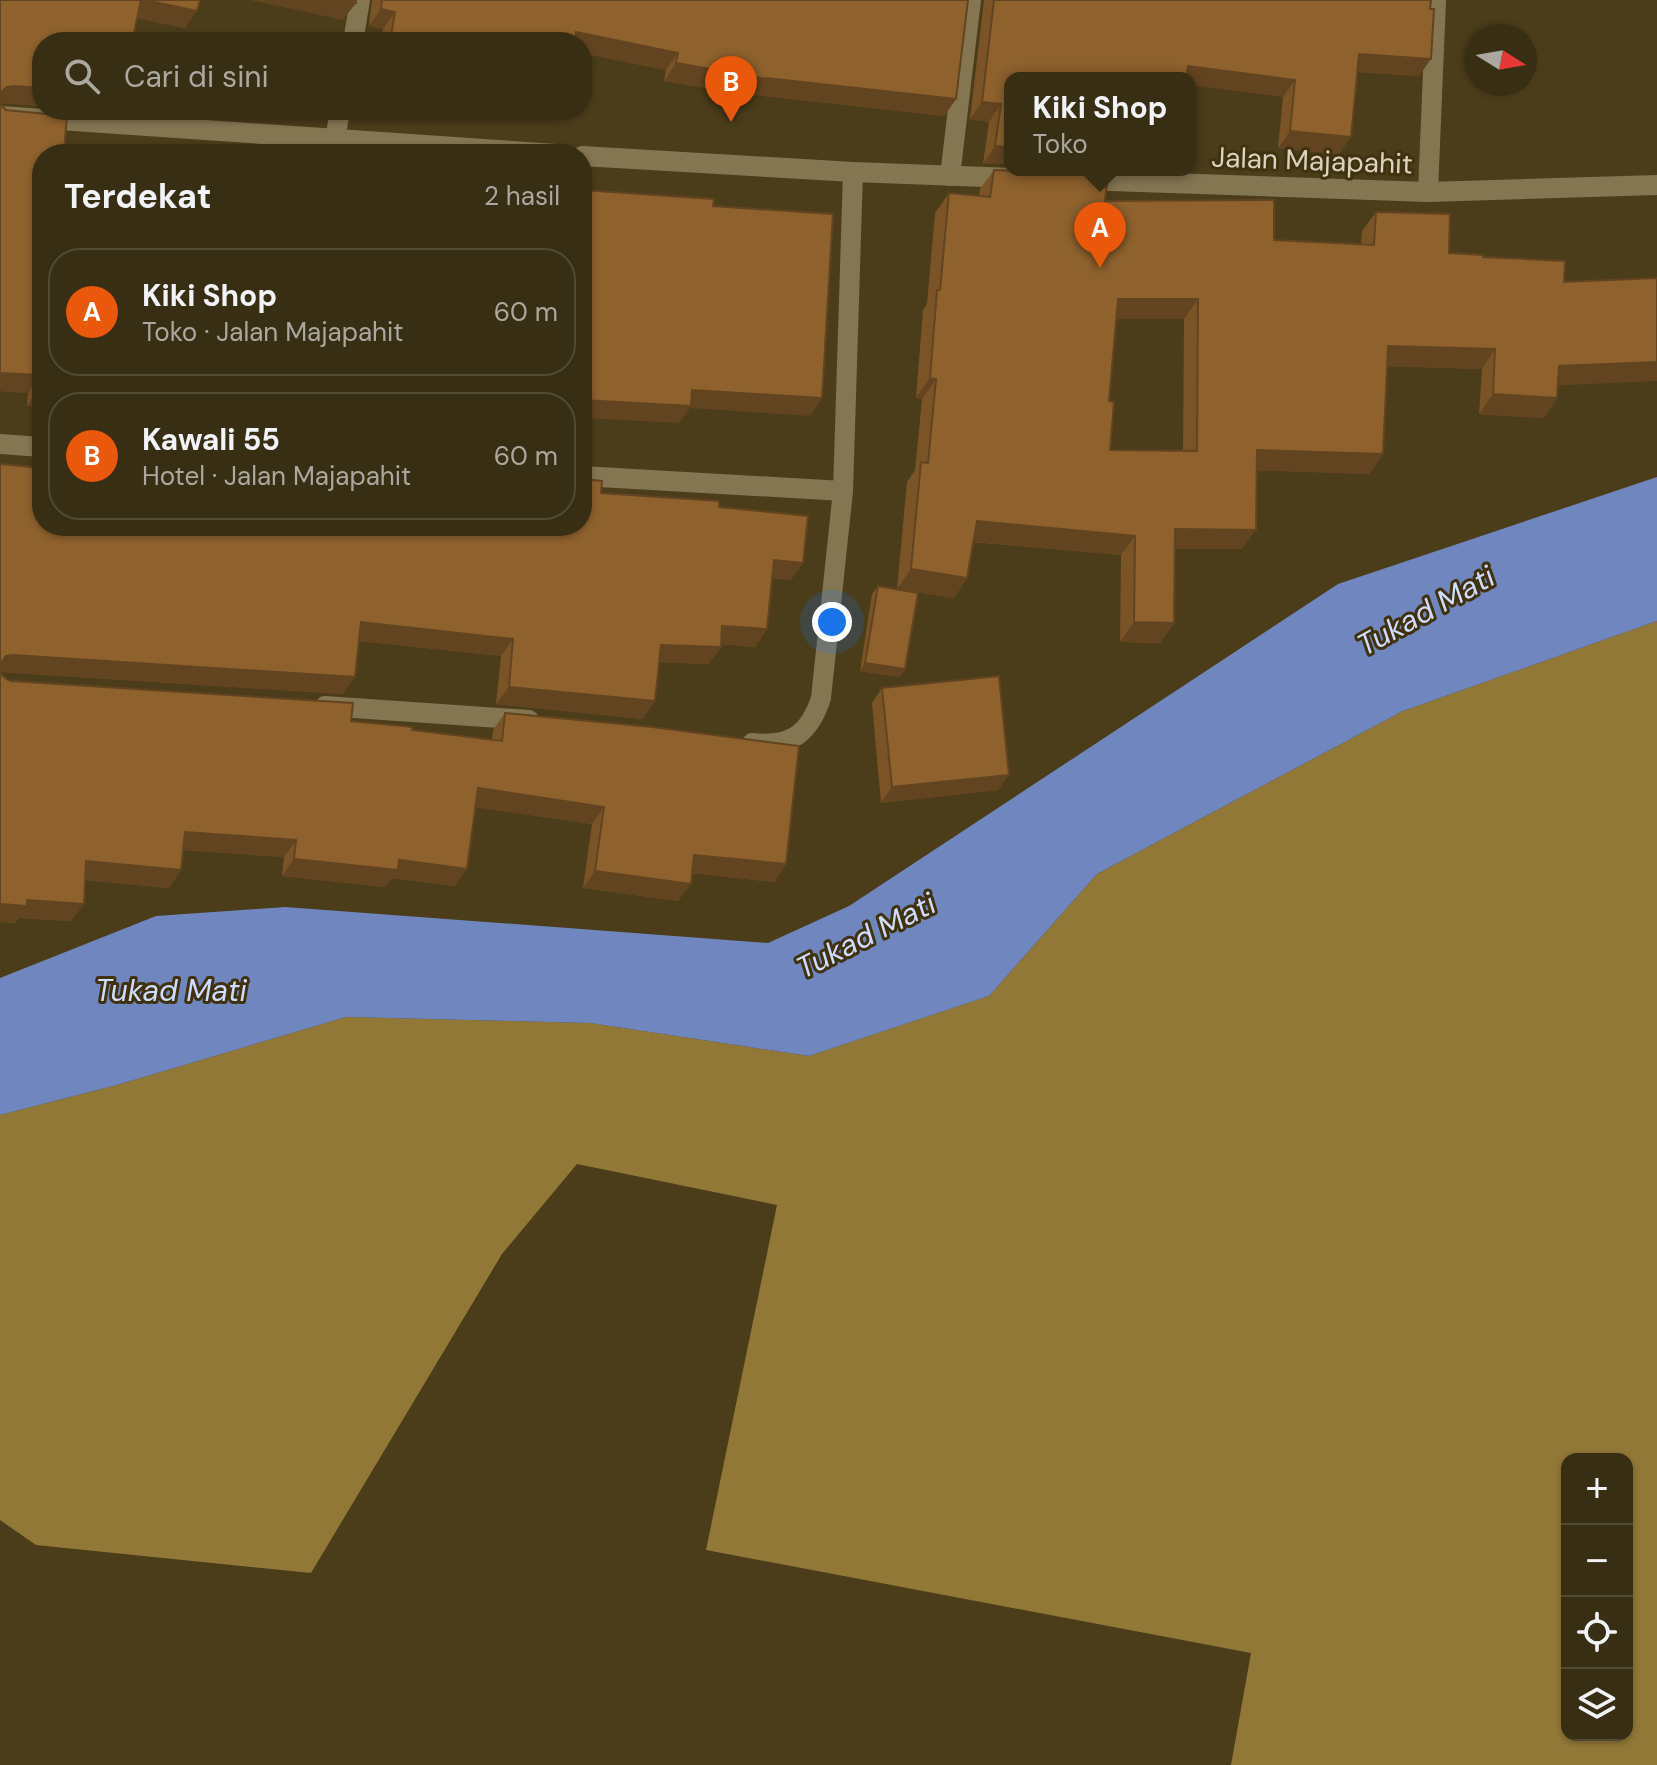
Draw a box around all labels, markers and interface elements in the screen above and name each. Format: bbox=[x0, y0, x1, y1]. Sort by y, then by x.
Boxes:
north arrow bbox=[1465, 24, 1537, 96]
search box bbox=[32, 32, 592, 120]
icon: search bbox=[60, 54, 104, 98]
pin: B bbox=[705, 56, 757, 122]
text: Cari di sini bbox=[124, 57, 269, 96]
popup bbox=[1004, 72, 1196, 176]
text: Kiki Shop bbox=[1032, 88, 1168, 127]
text: Toko bbox=[1032, 127, 1088, 161]
street label: Jalan Majapahit bbox=[1211, 138, 1413, 183]
text: Terdekat bbox=[64, 174, 212, 219]
text: 2 hasil bbox=[484, 179, 560, 213]
pin: A bbox=[1074, 202, 1126, 268]
text: Kiki Shop bbox=[142, 276, 277, 315]
text: A bbox=[83, 295, 101, 329]
text: 60 m bbox=[494, 295, 558, 329]
text: Toko · Jalan Majapahit bbox=[142, 315, 403, 349]
text: Kawali 55 bbox=[142, 420, 280, 459]
text: B bbox=[84, 439, 100, 473]
text: 60 m bbox=[494, 439, 558, 473]
text: Hotel · Jalan Majapahit bbox=[142, 459, 411, 493]
water label: Tukad Mati bbox=[1350, 556, 1502, 664]
your location bbox=[812, 602, 852, 642]
water label: Tukad Mati bbox=[789, 883, 943, 987]
water label: Tukad Mati bbox=[95, 971, 248, 1010]
map controls bbox=[1561, 1453, 1633, 1741]
button: + bbox=[1561, 1453, 1633, 1525]
button: − bbox=[1561, 1525, 1633, 1597]
button: locate bbox=[1561, 1597, 1633, 1669]
button: layers bbox=[1561, 1669, 1633, 1741]

